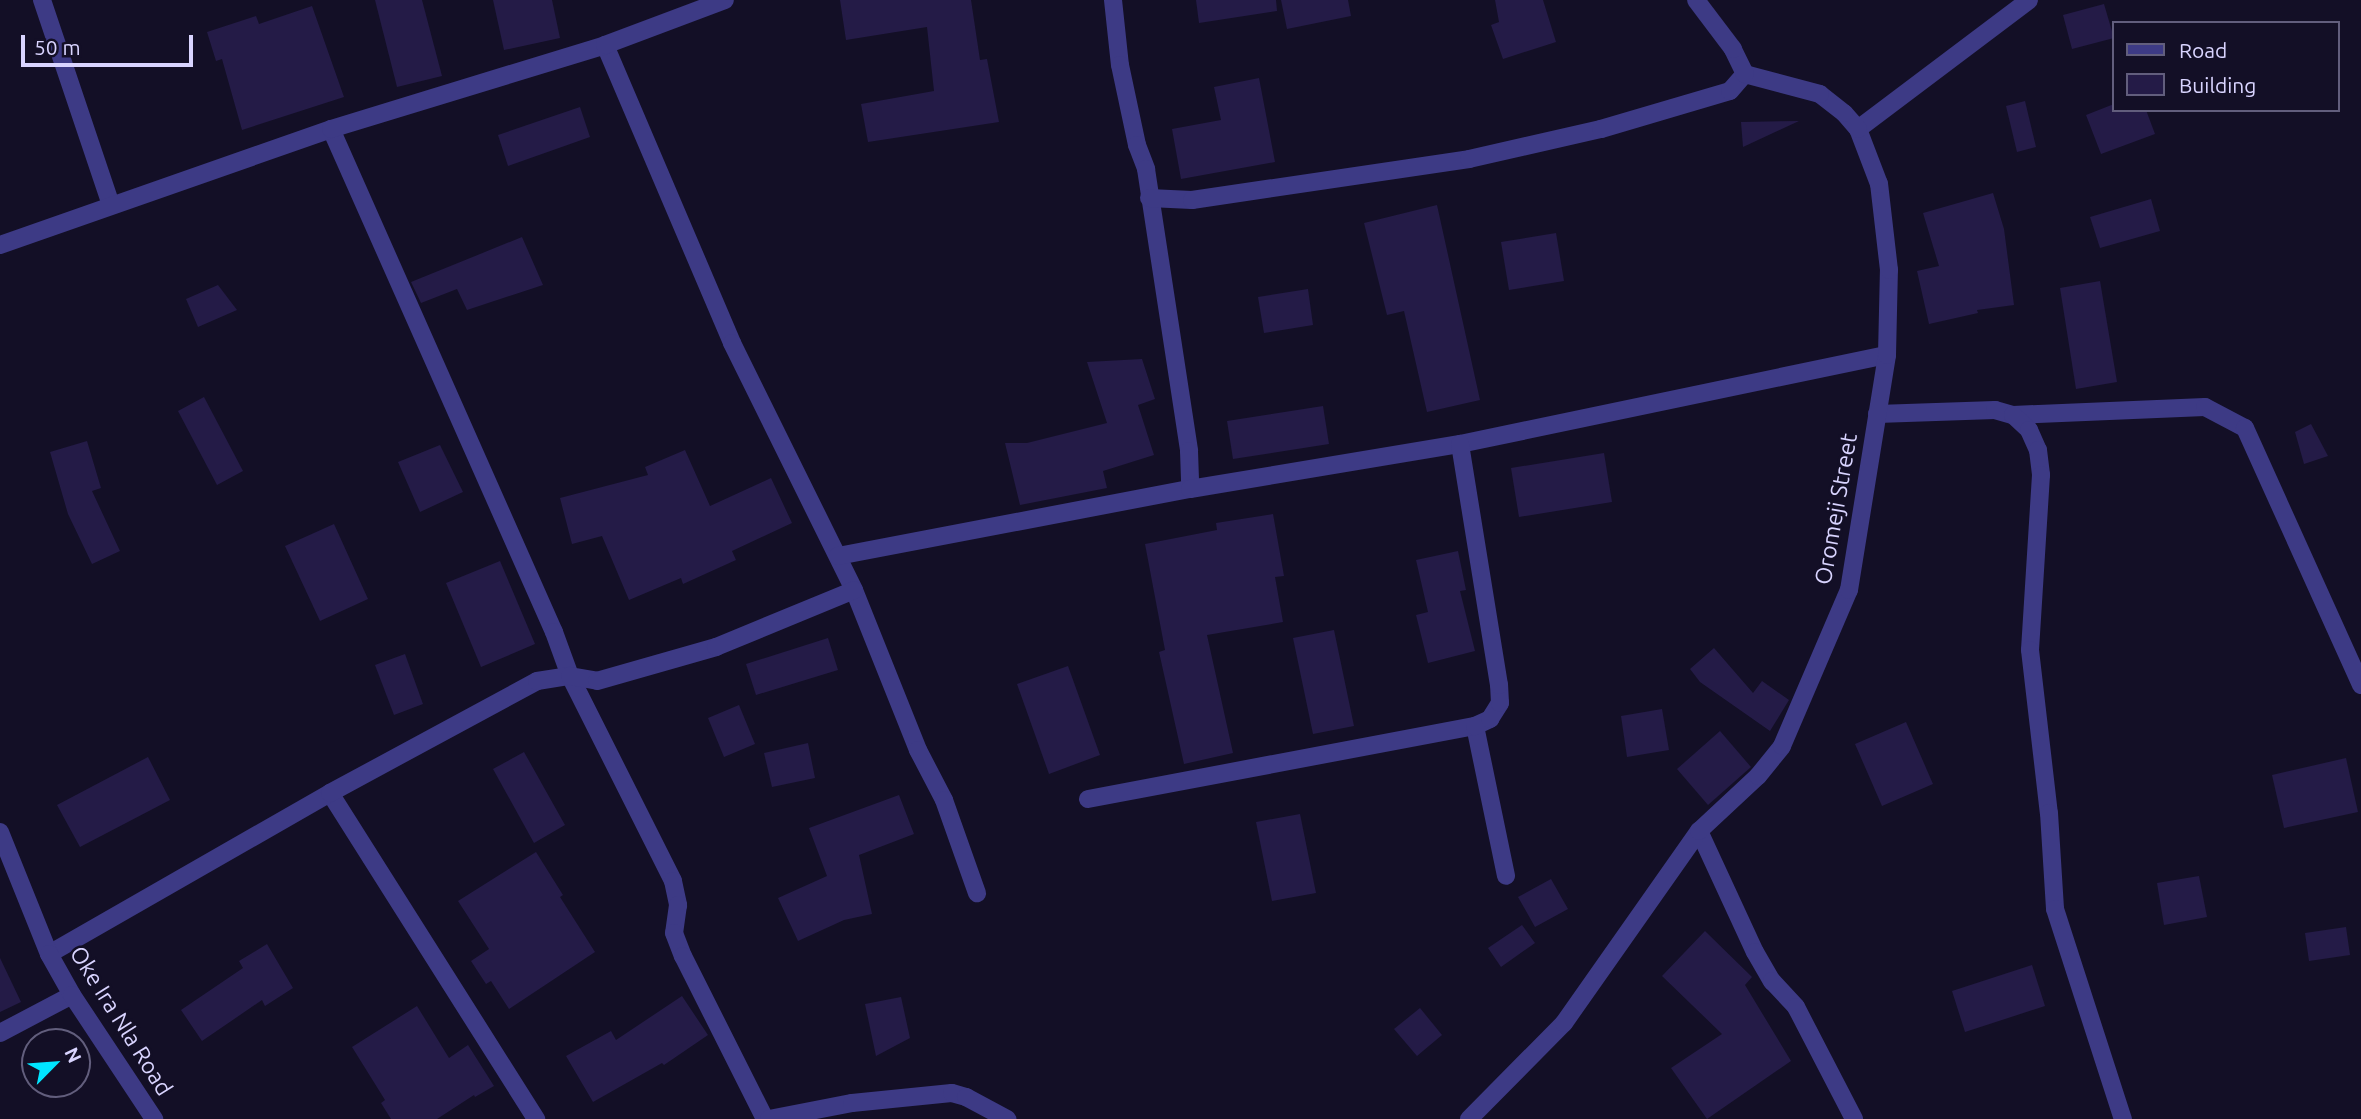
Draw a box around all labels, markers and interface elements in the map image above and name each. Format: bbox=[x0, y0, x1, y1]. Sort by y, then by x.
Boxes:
scale bar bbox=[24, 21, 196, 65]
legend bbox=[2112, 21, 2340, 112]
text: 50 m bbox=[34, 35, 81, 59]
text: Road bbox=[2179, 38, 2227, 62]
text: Building bbox=[2179, 73, 2256, 97]
street label: Oromeji Street bbox=[1809, 431, 1863, 587]
street label: Oke Ira Nla Road bbox=[64, 941, 178, 1101]
north arrow bbox=[21, 1028, 91, 1098]

